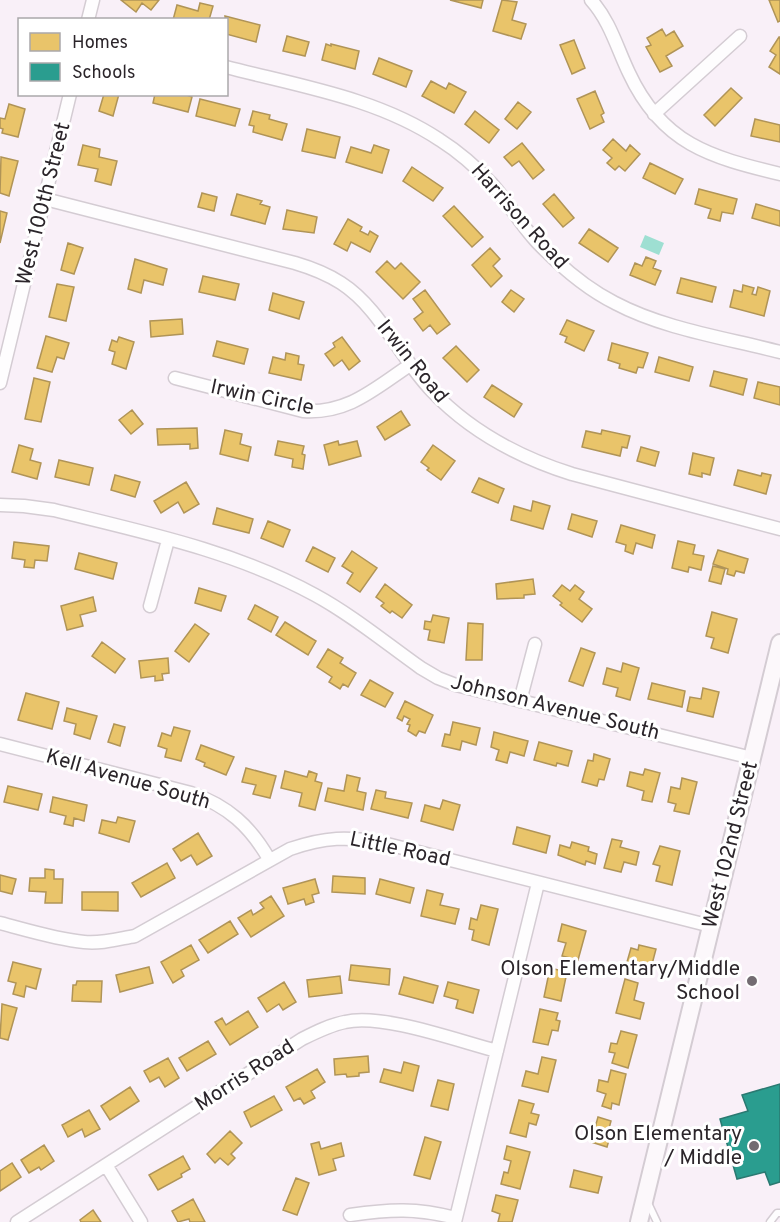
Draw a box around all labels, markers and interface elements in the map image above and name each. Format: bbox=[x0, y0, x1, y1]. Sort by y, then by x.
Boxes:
legend bbox=[18, 18, 228, 96]
text: Homes bbox=[72, 32, 128, 55]
text: Schools bbox=[72, 62, 135, 85]
street label: West 100th Street bbox=[11, 119, 77, 289]
street label: Harrison Road bbox=[464, 158, 574, 276]
street label: Irwin Road bbox=[370, 315, 454, 409]
street label: Irwin Circle bbox=[208, 374, 316, 422]
street label: Johnson Avenue South bbox=[448, 669, 662, 747]
street label: Kell Avenue South bbox=[43, 744, 213, 816]
street label: West 102nd Street bbox=[697, 758, 765, 932]
street label: Little Road bbox=[347, 826, 453, 874]
place label: Olson Elementary/Middle School bbox=[500, 956, 740, 1007]
marker: Olson Elementary/Middle School bbox=[745, 974, 759, 988]
street label: Morris Road bbox=[190, 1034, 300, 1118]
place label: Olson Elementary / Middle bbox=[574, 1121, 742, 1172]
marker: Olson Elementary / Middle bbox=[747, 1139, 761, 1153]

